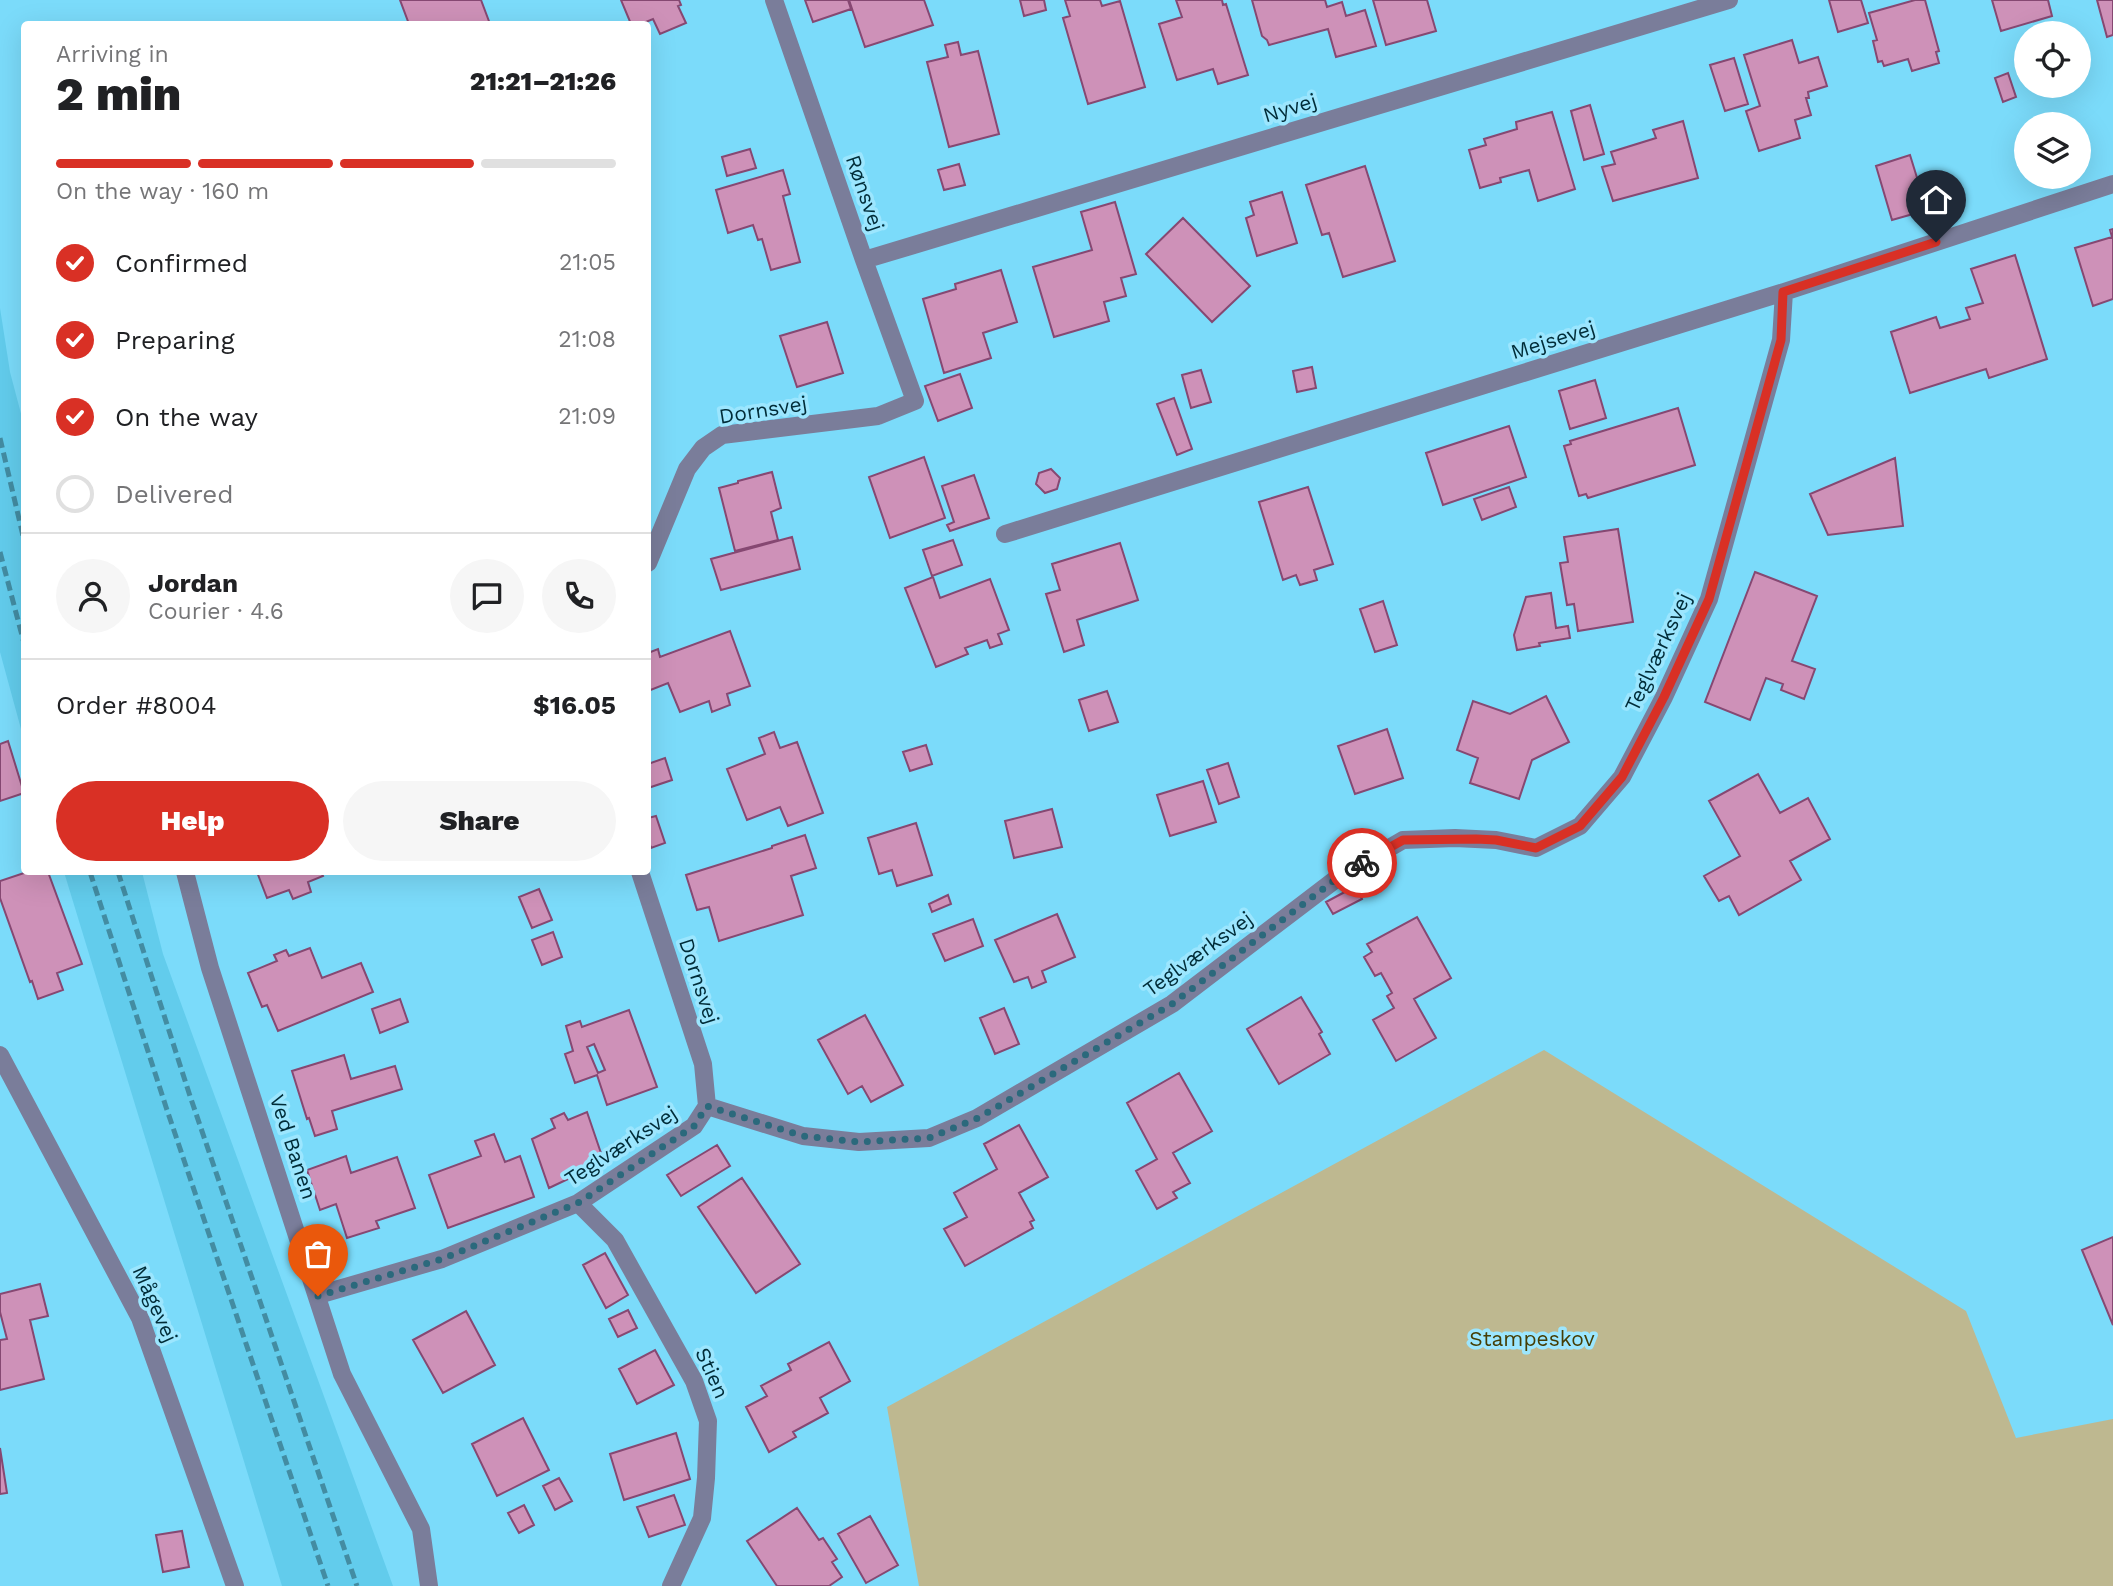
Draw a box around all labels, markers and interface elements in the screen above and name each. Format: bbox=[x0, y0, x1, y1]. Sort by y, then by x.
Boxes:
map controls bbox=[2014, 21, 2091, 189]
button: locate bbox=[2014, 21, 2091, 98]
text: Arriving in bbox=[56, 41, 169, 68]
text: 21:21–21:26 bbox=[470, 66, 616, 96]
text: 2 min bbox=[56, 67, 181, 121]
street label: Nyvej bbox=[1260, 88, 1320, 127]
button: layers bbox=[2014, 112, 2091, 189]
street label: Rønsvej bbox=[841, 152, 890, 234]
pin bbox=[1906, 170, 1966, 242]
text: On the way · 160 m bbox=[56, 178, 269, 205]
icon: home bbox=[1917, 181, 1955, 219]
icon: check bbox=[56, 244, 94, 282]
text: Confirmed bbox=[115, 248, 248, 278]
text: 21:05 bbox=[559, 249, 616, 276]
street label: Mejsevej bbox=[1508, 315, 1598, 364]
icon: check bbox=[56, 321, 94, 359]
text: Preparing bbox=[115, 325, 235, 355]
text: 21:08 bbox=[558, 326, 616, 353]
street label: Dornsvej bbox=[717, 390, 809, 429]
icon: check bbox=[56, 398, 94, 436]
text: On the way bbox=[115, 402, 258, 432]
text: 21:09 bbox=[558, 403, 616, 430]
text: Delivered bbox=[115, 479, 234, 509]
button: person bbox=[56, 559, 130, 633]
button: chat bbox=[450, 559, 524, 633]
button: phone bbox=[542, 559, 616, 633]
text: Jordan bbox=[148, 568, 238, 598]
street label: Teglværksvej bbox=[1619, 588, 1696, 715]
text: Courier · 4.6 bbox=[148, 598, 284, 625]
text: Order #8004 bbox=[56, 690, 217, 720]
text: $16.05 bbox=[533, 690, 616, 720]
button: Help bbox=[56, 781, 329, 861]
button: Share bbox=[343, 781, 616, 861]
courier bbox=[1327, 828, 1397, 898]
icon: bike bbox=[1343, 844, 1381, 882]
street label: Teglværksvej bbox=[1138, 906, 1257, 1002]
street label: Dornsvej bbox=[674, 935, 725, 1027]
street label: Ved Banen bbox=[265, 1091, 322, 1202]
street label: Teglværksvej bbox=[560, 1100, 682, 1191]
pin bbox=[288, 1224, 348, 1296]
icon: bag bbox=[299, 1235, 337, 1273]
street label: Mågevej bbox=[128, 1262, 183, 1346]
park label: Stampeskov bbox=[1469, 1326, 1595, 1351]
street label: Stien bbox=[690, 1344, 735, 1402]

